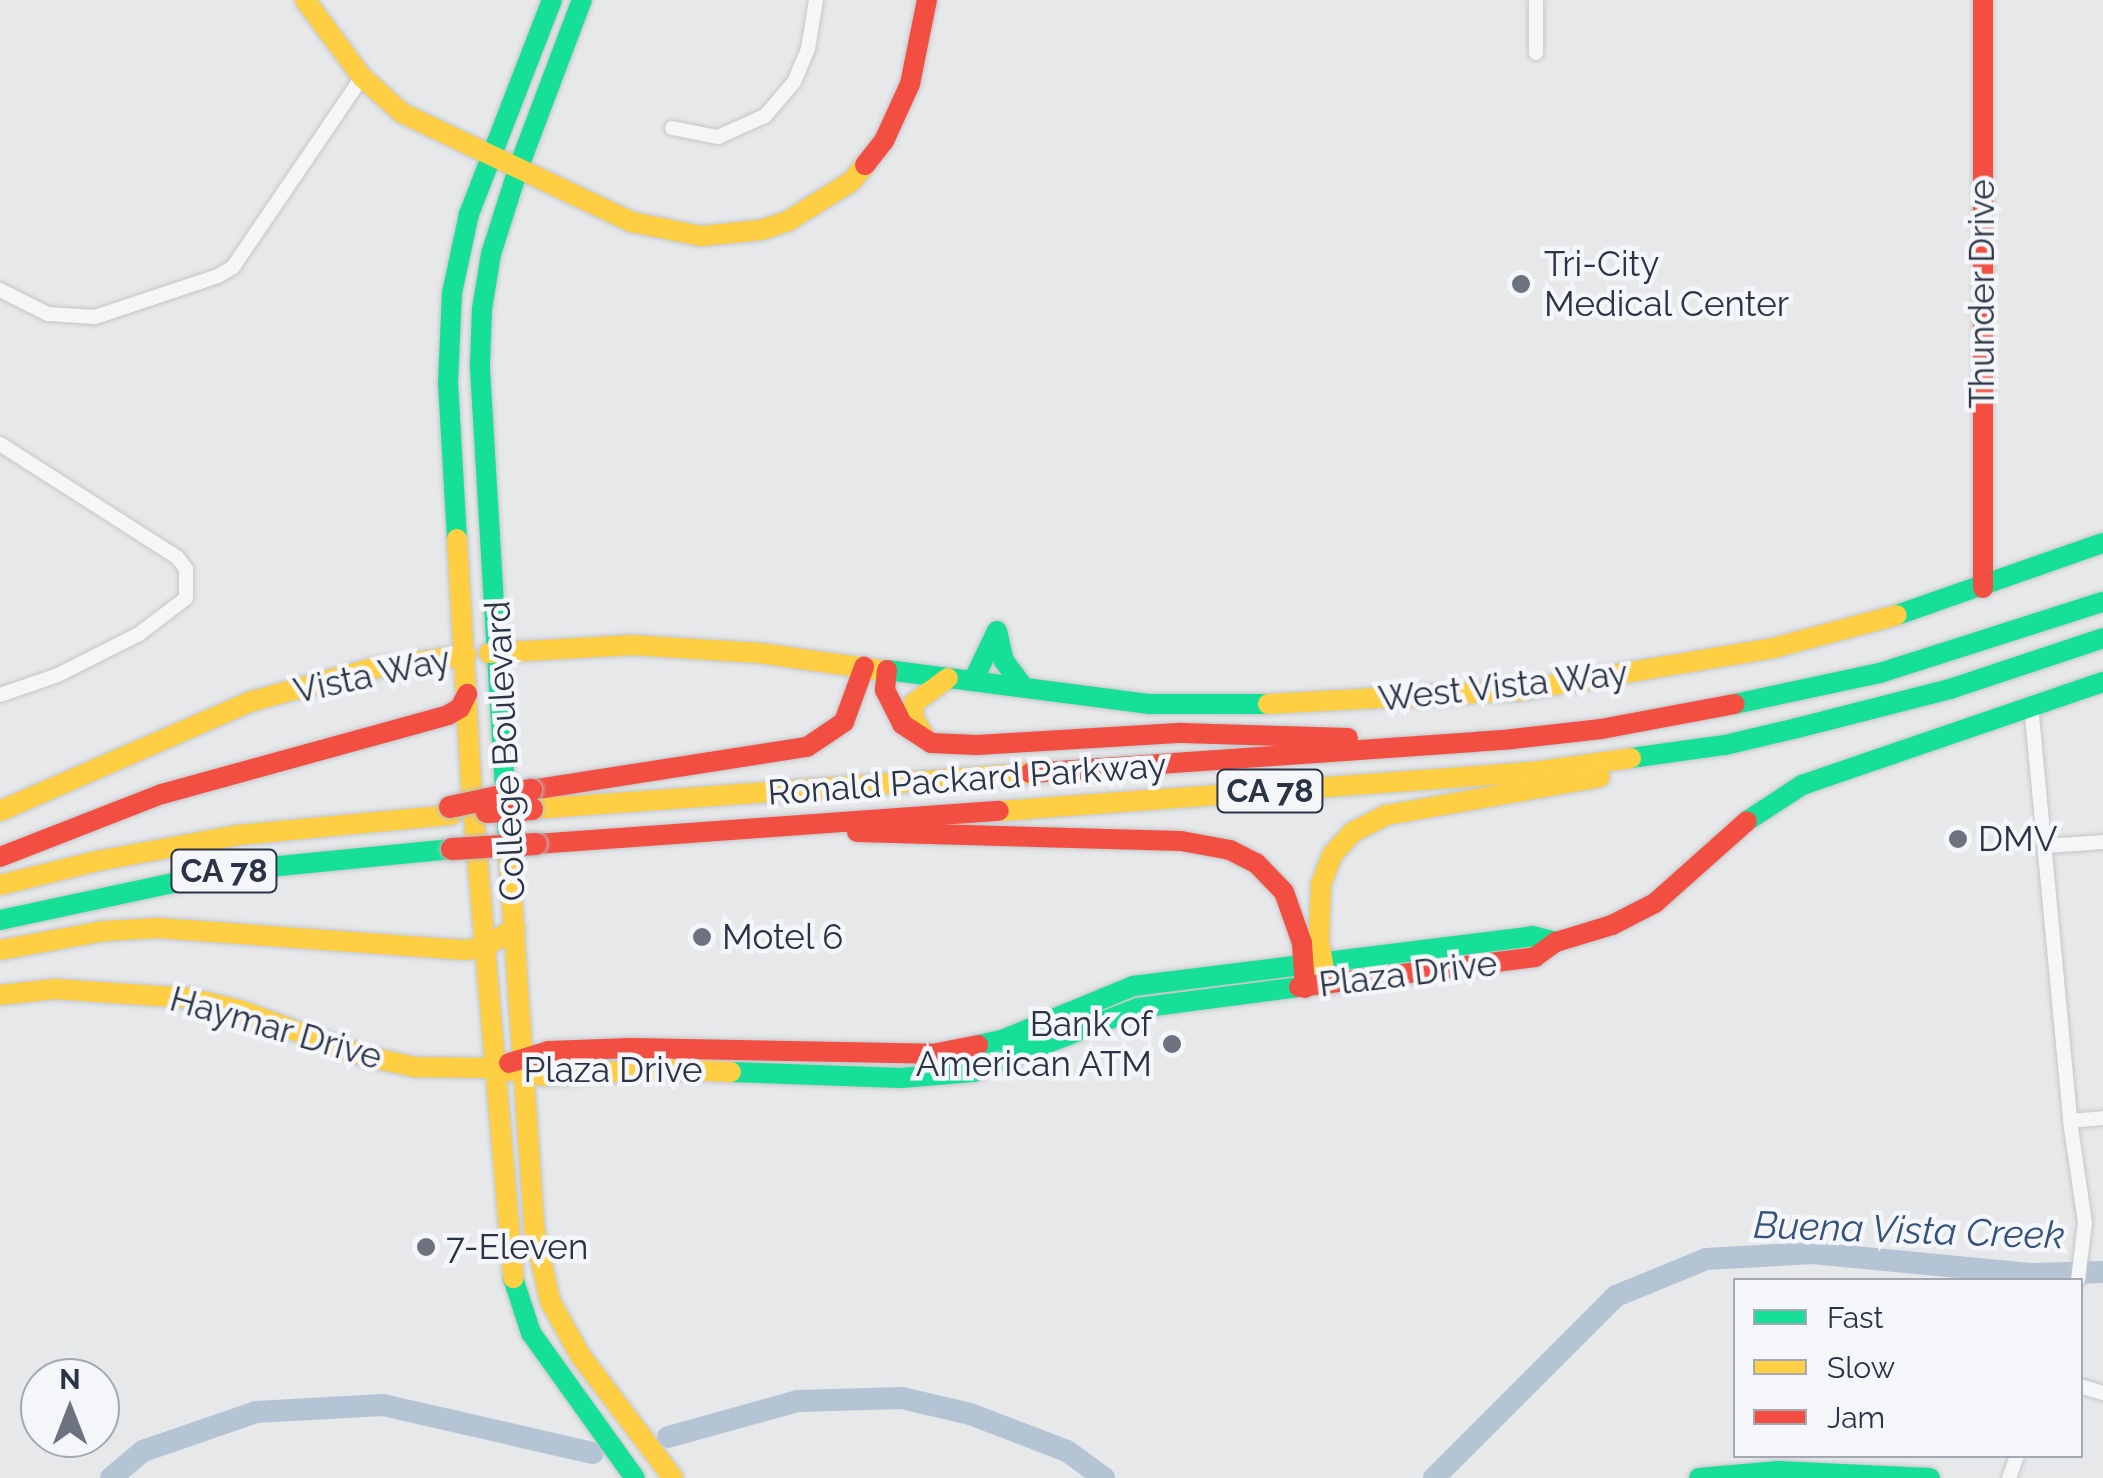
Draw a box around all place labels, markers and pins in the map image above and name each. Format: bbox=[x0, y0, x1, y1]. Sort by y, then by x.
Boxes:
place label: Tri-City Medical Center bbox=[1544, 243, 1790, 325]
marker: Tri-City Medical Center bbox=[1508, 271, 1534, 297]
place label: DMV bbox=[1978, 818, 2057, 860]
marker: DMV bbox=[1947, 828, 1969, 850]
place label: Motel 6 bbox=[722, 916, 844, 958]
marker: Motel 6 bbox=[691, 926, 713, 948]
place label: Bank of American ATM bbox=[915, 1003, 1152, 1085]
marker: Bank of American ATM bbox=[1161, 1033, 1183, 1055]
place label: 7-Eleven bbox=[446, 1226, 588, 1268]
marker: 7-Eleven bbox=[415, 1236, 437, 1258]

